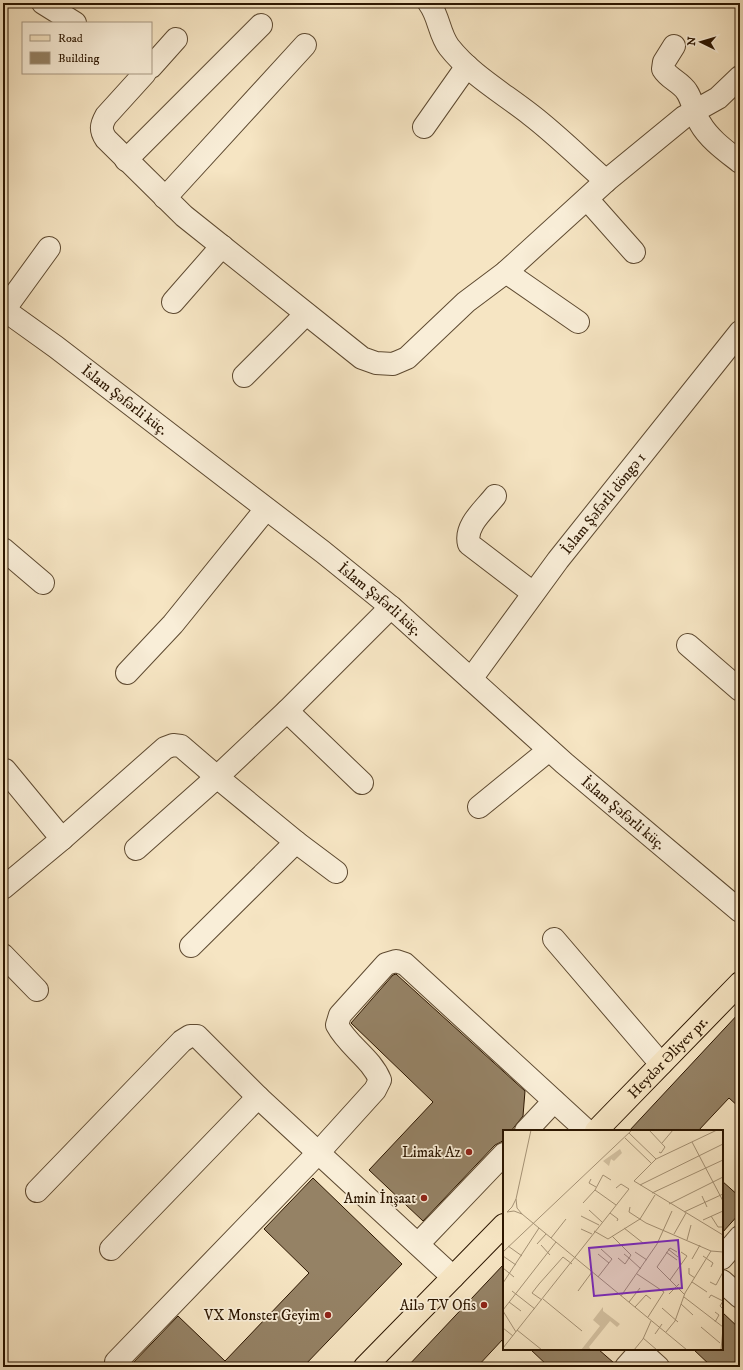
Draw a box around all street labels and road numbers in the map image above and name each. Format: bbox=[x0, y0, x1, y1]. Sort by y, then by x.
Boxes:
street label: İslam Şəfərli küç. bbox=[77, 361, 172, 440]
street label: İslam Şəfərli döngə 1 bbox=[557, 449, 650, 558]
street label: İslam Şəfərli küç. bbox=[334, 559, 426, 640]
street label: İslam Şəfərli küç. bbox=[577, 773, 669, 854]
street label: Heydər Əliyev pr. bbox=[624, 1012, 712, 1103]

